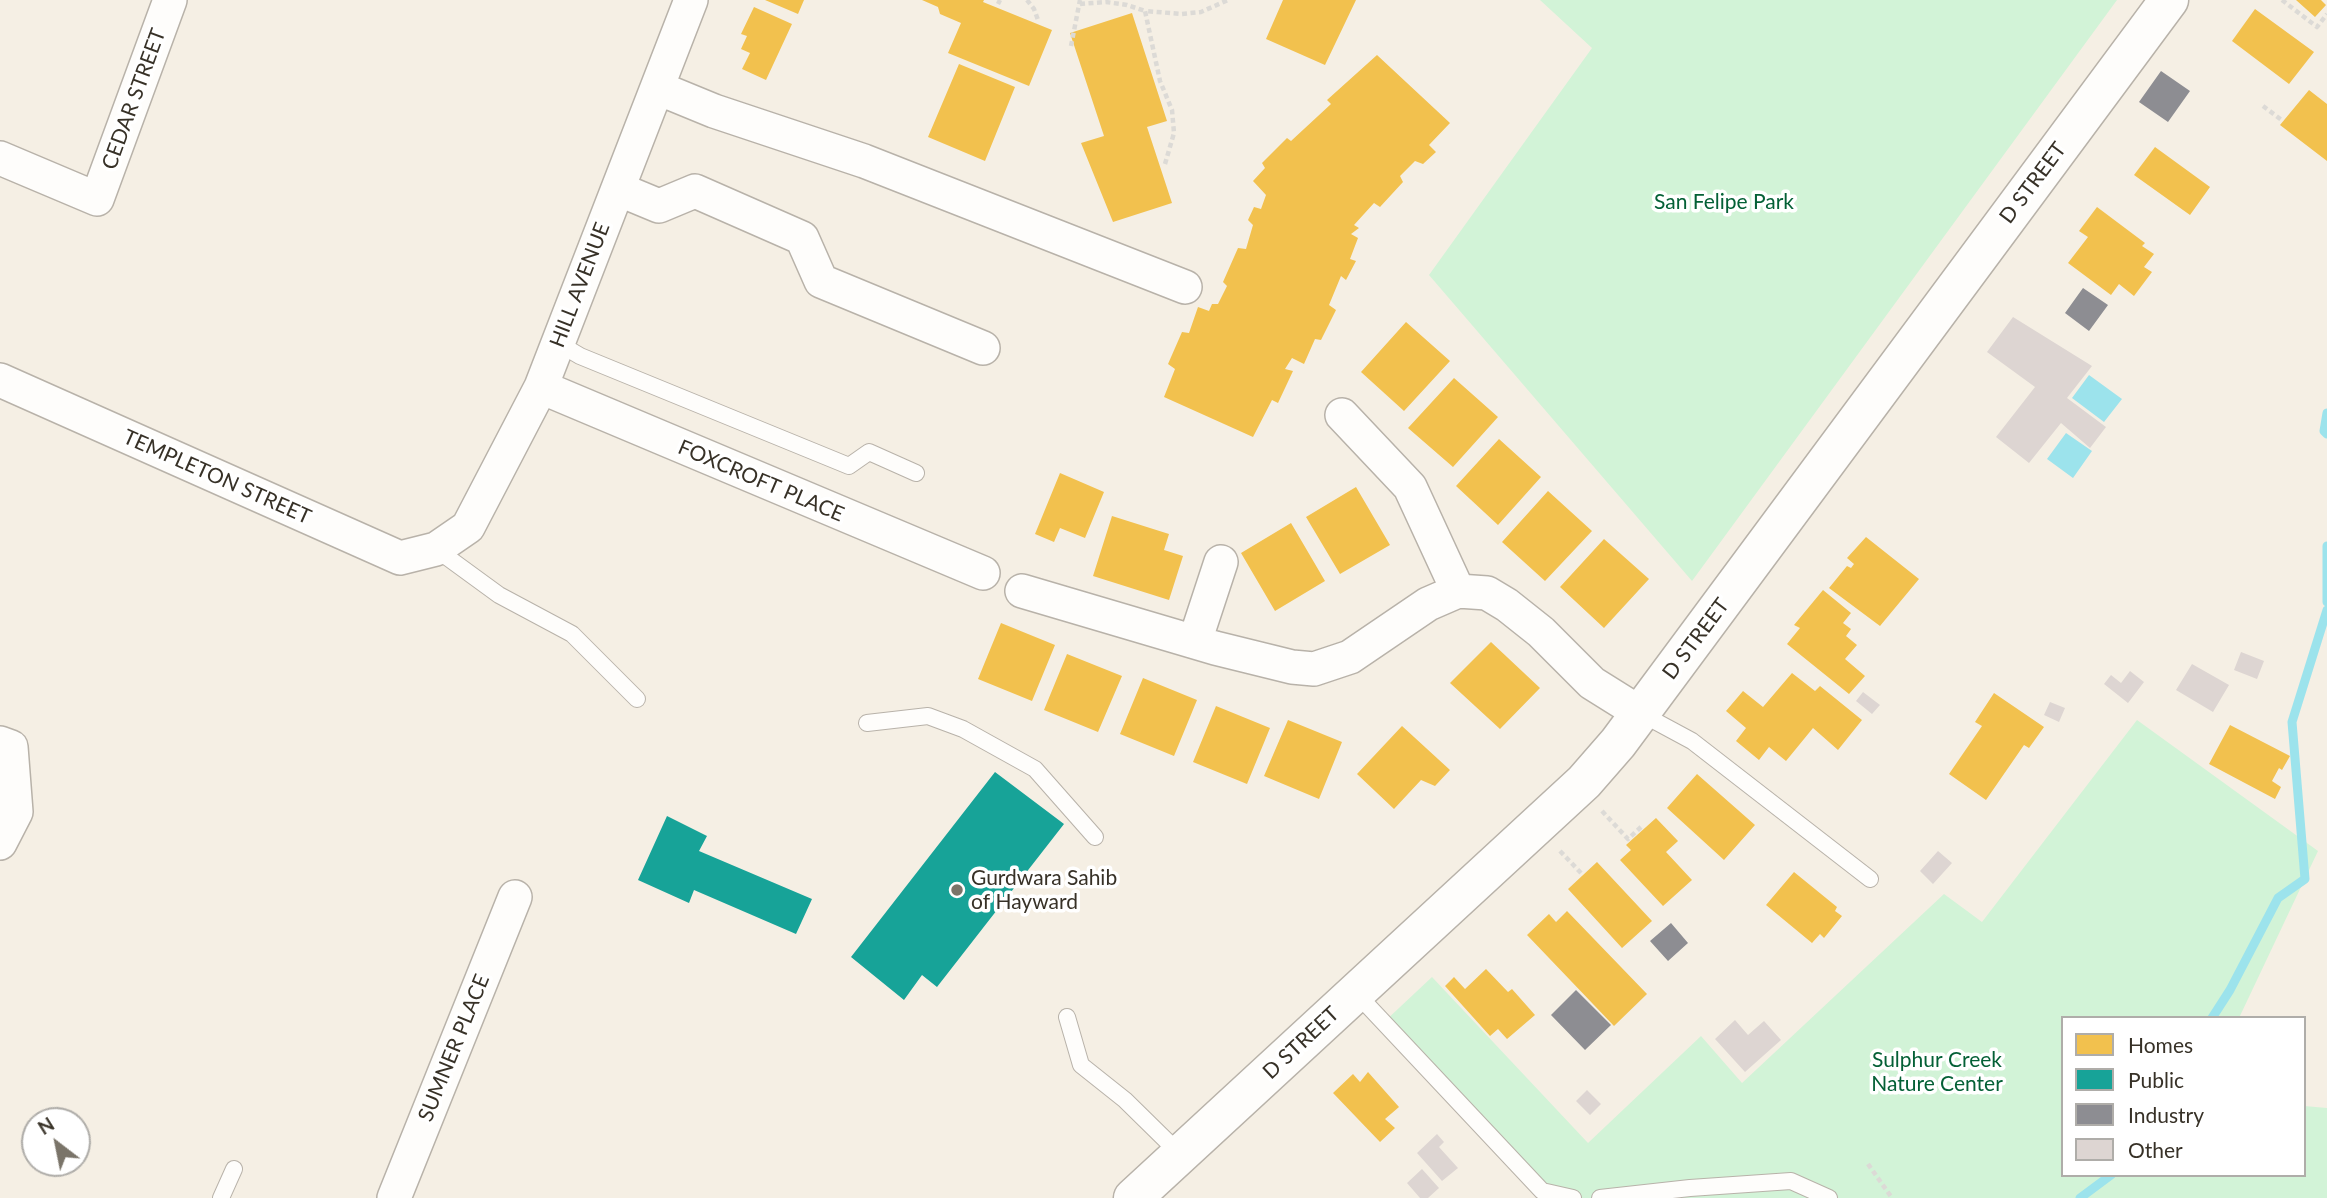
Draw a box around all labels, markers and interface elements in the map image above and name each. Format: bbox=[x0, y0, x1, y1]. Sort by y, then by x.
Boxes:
street label: CEDAR STREET bbox=[97, 25, 171, 173]
street label: D STREET bbox=[1994, 138, 2072, 228]
park label: San Felipe Park bbox=[1654, 189, 1794, 215]
street label: HILL AVENUE bbox=[545, 219, 615, 351]
street label: TEMPLETON STREET bbox=[119, 424, 315, 530]
street label: FOXCROFT PLACE bbox=[674, 435, 848, 527]
street label: D STREET bbox=[1657, 594, 1735, 684]
place label: Gurdwara Sahib of Hayward bbox=[971, 865, 1117, 915]
marker: Gurdwara Sahib of Hayward bbox=[949, 882, 965, 898]
street label: SUMNER PLACE bbox=[413, 971, 495, 1125]
street label: D STREET bbox=[1258, 1001, 1344, 1085]
legend bbox=[2061, 1016, 2306, 1177]
text: Homes bbox=[2128, 1032, 2193, 1057]
park label: Sulphur Creek Nature Center bbox=[1871, 1047, 2003, 1097]
text: Public bbox=[2128, 1067, 2184, 1092]
text: Industry bbox=[2128, 1102, 2204, 1127]
north arrow bbox=[21, 1107, 91, 1177]
text: N bbox=[33, 1112, 58, 1139]
text: Other bbox=[2128, 1137, 2183, 1162]

